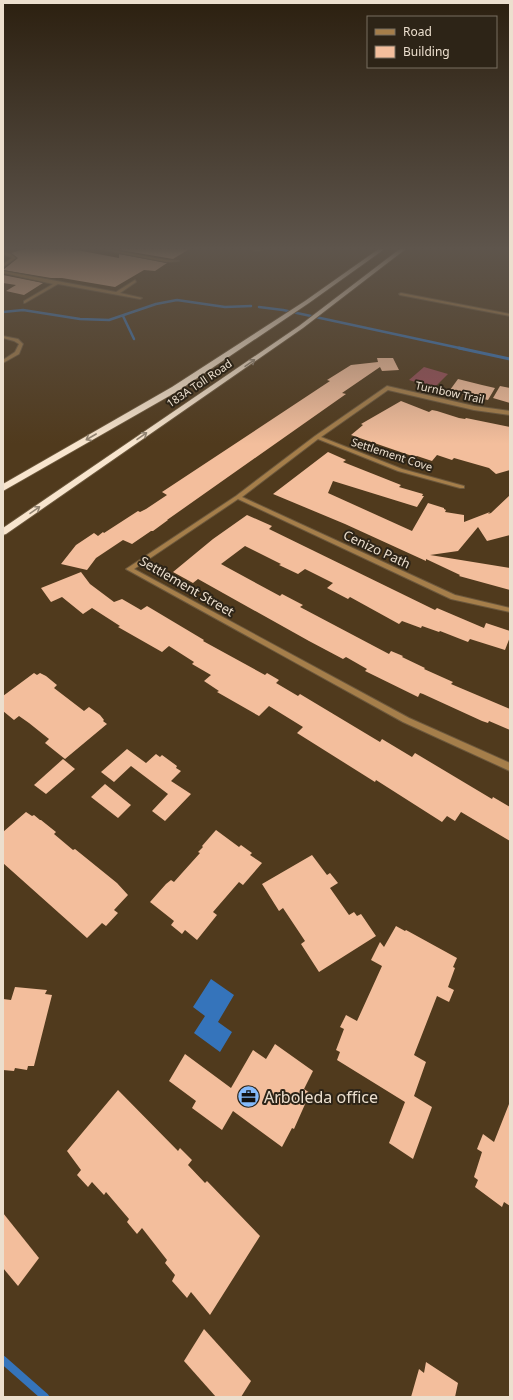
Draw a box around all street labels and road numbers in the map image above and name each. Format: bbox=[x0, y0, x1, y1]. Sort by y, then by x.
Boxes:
street label: 183A Toll Road bbox=[163, 356, 235, 410]
street label: Turnbow Trail bbox=[414, 377, 486, 407]
street label: Settlement Cove bbox=[349, 434, 435, 474]
street label: Cenizo Path bbox=[340, 526, 414, 572]
street label: Settlement Street bbox=[136, 552, 238, 621]

